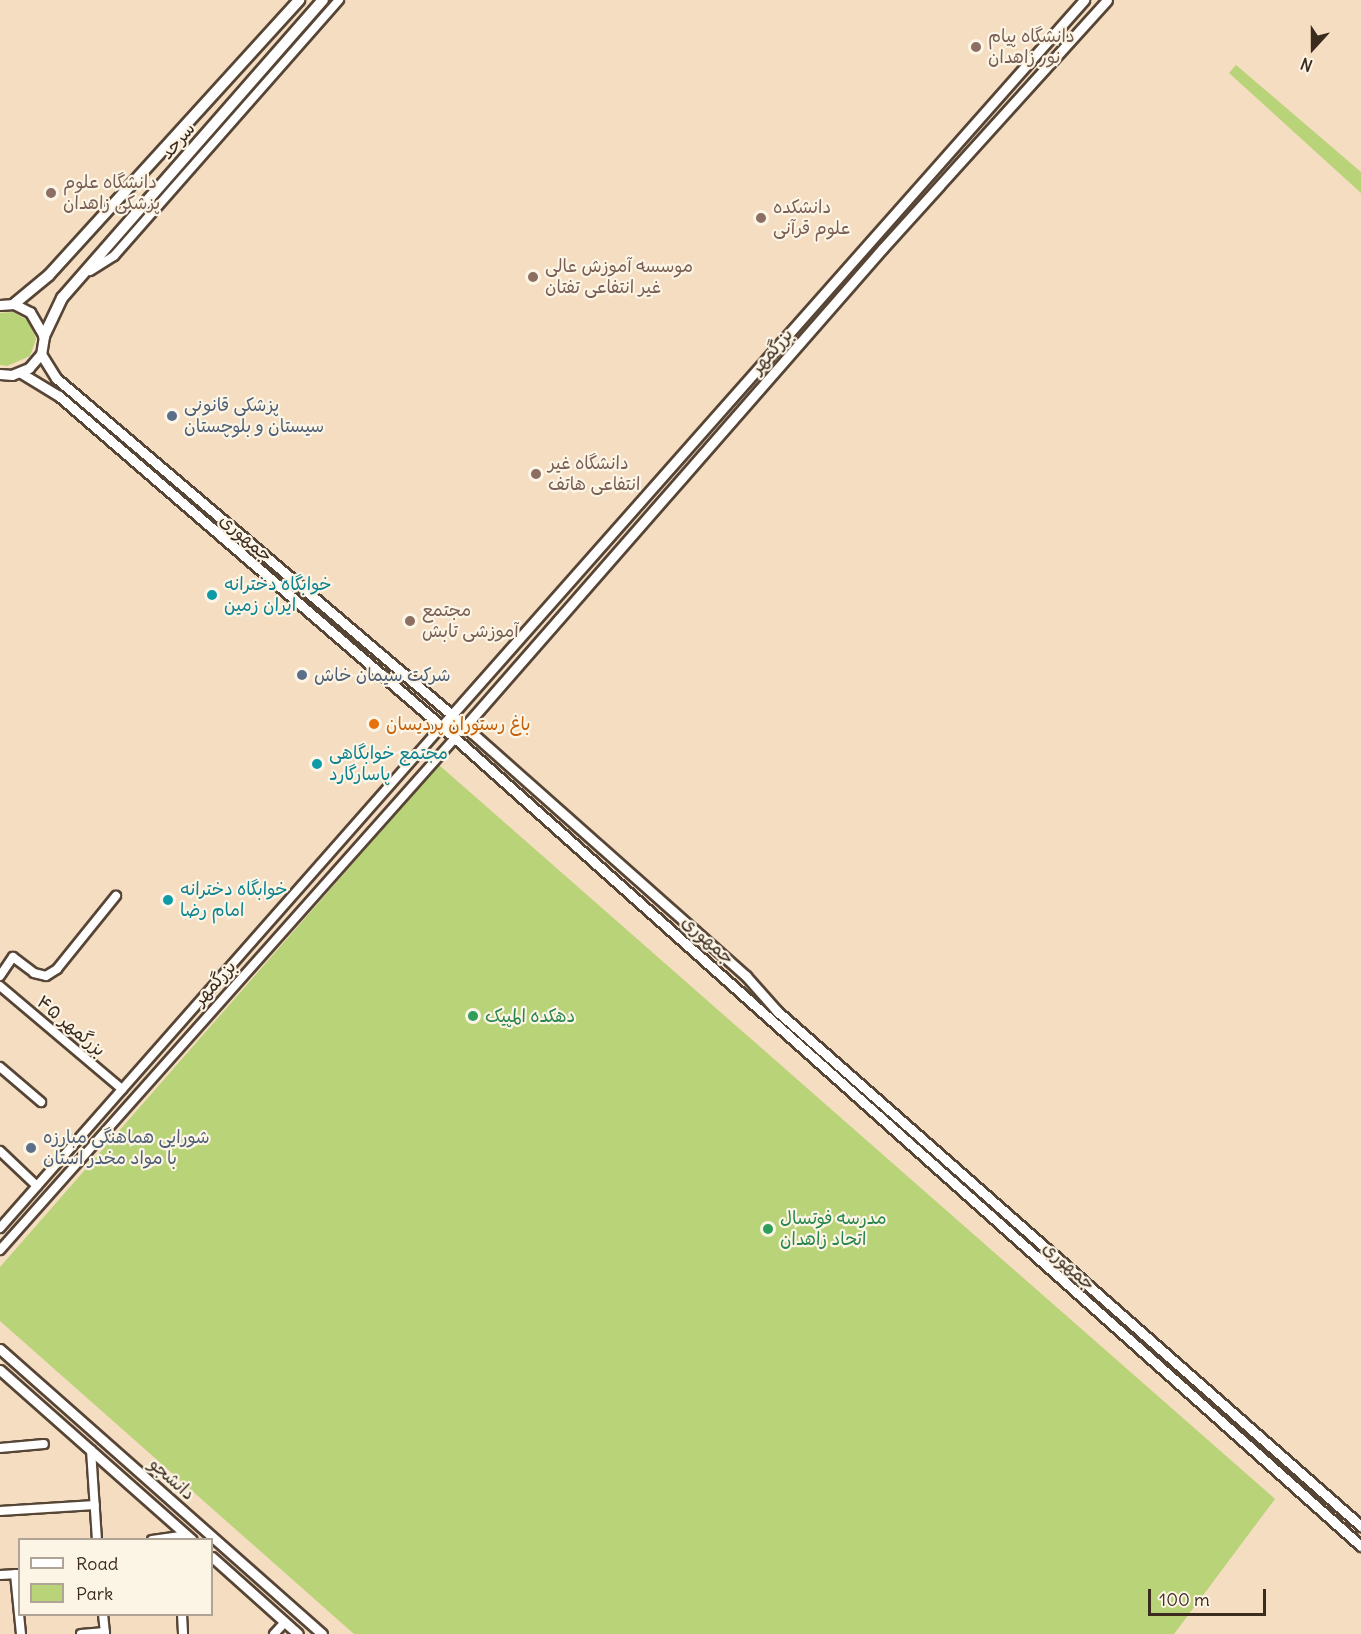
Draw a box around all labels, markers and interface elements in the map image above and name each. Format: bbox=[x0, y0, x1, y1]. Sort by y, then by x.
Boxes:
north arrow bbox=[1283, 18, 1343, 78]
place label: دانشگاه پیام نور زاهدان bbox=[988, 26, 1075, 68]
marker: دانشگاه پیام نور زاهدان bbox=[969, 40, 983, 54]
text: N bbox=[1298, 53, 1315, 76]
street label: سرحد bbox=[156, 118, 200, 164]
place label: دانشگاه علوم پزشکی زاهدان bbox=[63, 172, 160, 214]
marker: دانشگاه علوم پزشکی زاهدان bbox=[44, 186, 58, 200]
place label: دانشکده علوم قرآنی bbox=[773, 197, 850, 240]
marker: دانشکده علوم قرآنی bbox=[754, 211, 768, 225]
place label: موسسه آموزش عالی غیر انتفاعی تفتان bbox=[545, 256, 693, 298]
marker: موسسه آموزش عالی غیر انتفاعی تفتان bbox=[526, 270, 540, 284]
street label: بزرگمهر bbox=[746, 324, 798, 378]
place label: پزشکی قانونی سیستان و بلوچستان bbox=[184, 395, 324, 438]
marker: پزشکی قانونی سیستان و بلوچستان bbox=[165, 409, 179, 423]
place label: دانشگاه غیر انتفاعی هاتف bbox=[548, 453, 640, 496]
marker: دانشگاه غیر انتفاعی هاتف bbox=[529, 467, 543, 481]
street label: جمهوری bbox=[215, 509, 277, 567]
place label: خوابگاه دخترانه ایران زمین bbox=[224, 574, 332, 616]
marker: خوابگاه دخترانه ایران زمین bbox=[205, 588, 219, 602]
place label: مجتمع آموزشی تابش bbox=[422, 600, 519, 642]
marker: مجتمع آموزشی تابش bbox=[403, 614, 417, 628]
place label: شرکت سیمان خاش bbox=[314, 664, 451, 686]
marker: شرکت سیمان خاش bbox=[295, 668, 309, 682]
place label: باغ رستوران پردیسان bbox=[386, 713, 531, 735]
marker: باغ رستوران پردیسان bbox=[367, 717, 381, 731]
place label: مجتمع خوابگاهی پاسارگارد bbox=[329, 743, 448, 786]
marker: مجتمع خوابگاهی پاسارگارد bbox=[310, 757, 324, 771]
place label: خوابگاه دخترانه امام رضا bbox=[180, 879, 288, 922]
marker: خوابگاه دخترانه امام رضا bbox=[161, 893, 175, 907]
street label: جمهوری bbox=[677, 911, 739, 969]
street label: بزرگمهر bbox=[189, 956, 241, 1010]
street label: بزرگمهر ۴۵ bbox=[32, 991, 110, 1061]
place label: دهکده المپیک bbox=[485, 1005, 575, 1027]
marker: دهکده المپیک bbox=[466, 1009, 480, 1023]
place label: شورایی هماهنگی مبارزه با مواد مخدر استان bbox=[43, 1127, 210, 1170]
marker: شورایی هماهنگی مبارزه با مواد مخدر استان bbox=[24, 1141, 38, 1155]
place label: مدرسه فوتسال اتحاد زاهدان bbox=[780, 1208, 887, 1250]
marker: مدرسه فوتسال اتحاد زاهدان bbox=[761, 1222, 775, 1236]
street label: جمهوری bbox=[1038, 1237, 1100, 1295]
street label: دانشجو bbox=[145, 1453, 199, 1505]
legend bbox=[18, 1538, 213, 1616]
text: Road bbox=[76, 1552, 118, 1575]
scale bar bbox=[1151, 1577, 1270, 1615]
text: Park bbox=[76, 1582, 113, 1605]
text: 100 m bbox=[1159, 1588, 1210, 1611]

